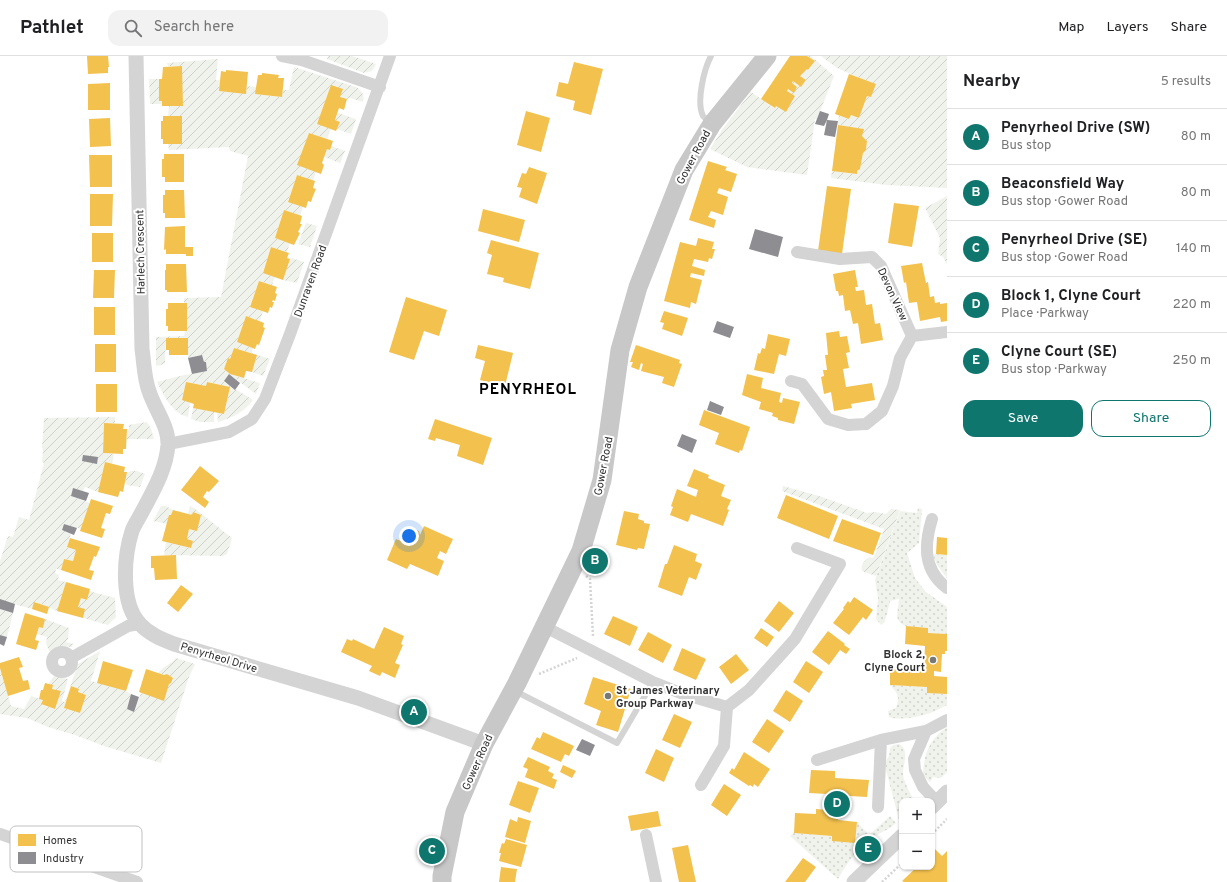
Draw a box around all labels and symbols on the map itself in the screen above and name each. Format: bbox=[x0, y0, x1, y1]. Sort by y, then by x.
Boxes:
street label: Gower Road bbox=[674, 128, 714, 187]
street label: Harlech Crescent bbox=[133, 210, 149, 294]
street label: Dunraven Road bbox=[291, 243, 330, 319]
street label: Devon View bbox=[874, 266, 910, 323]
district label: PENYRHEOL bbox=[479, 381, 577, 400]
street label: Gower Road bbox=[591, 436, 617, 497]
your location bbox=[399, 526, 419, 546]
pin: B bbox=[582, 546, 608, 576]
street label: Penyrheol Drive bbox=[179, 640, 259, 676]
place label: Block 2, Clyne Court bbox=[864, 648, 925, 675]
marker: Block 2, Clyne Court bbox=[928, 655, 938, 665]
place label: St James Veterinary Group Parkway bbox=[616, 684, 720, 711]
marker: St James Veterinary Group Parkway bbox=[603, 691, 613, 701]
pin: A bbox=[401, 697, 427, 727]
street label: Gower Road bbox=[459, 732, 496, 793]
pin: D bbox=[824, 789, 850, 819]
legend bbox=[10, 826, 142, 872]
text: Homes bbox=[43, 834, 77, 848]
pin: E bbox=[855, 834, 881, 864]
pin: C bbox=[419, 836, 445, 866]
text: Industry bbox=[43, 852, 84, 866]

